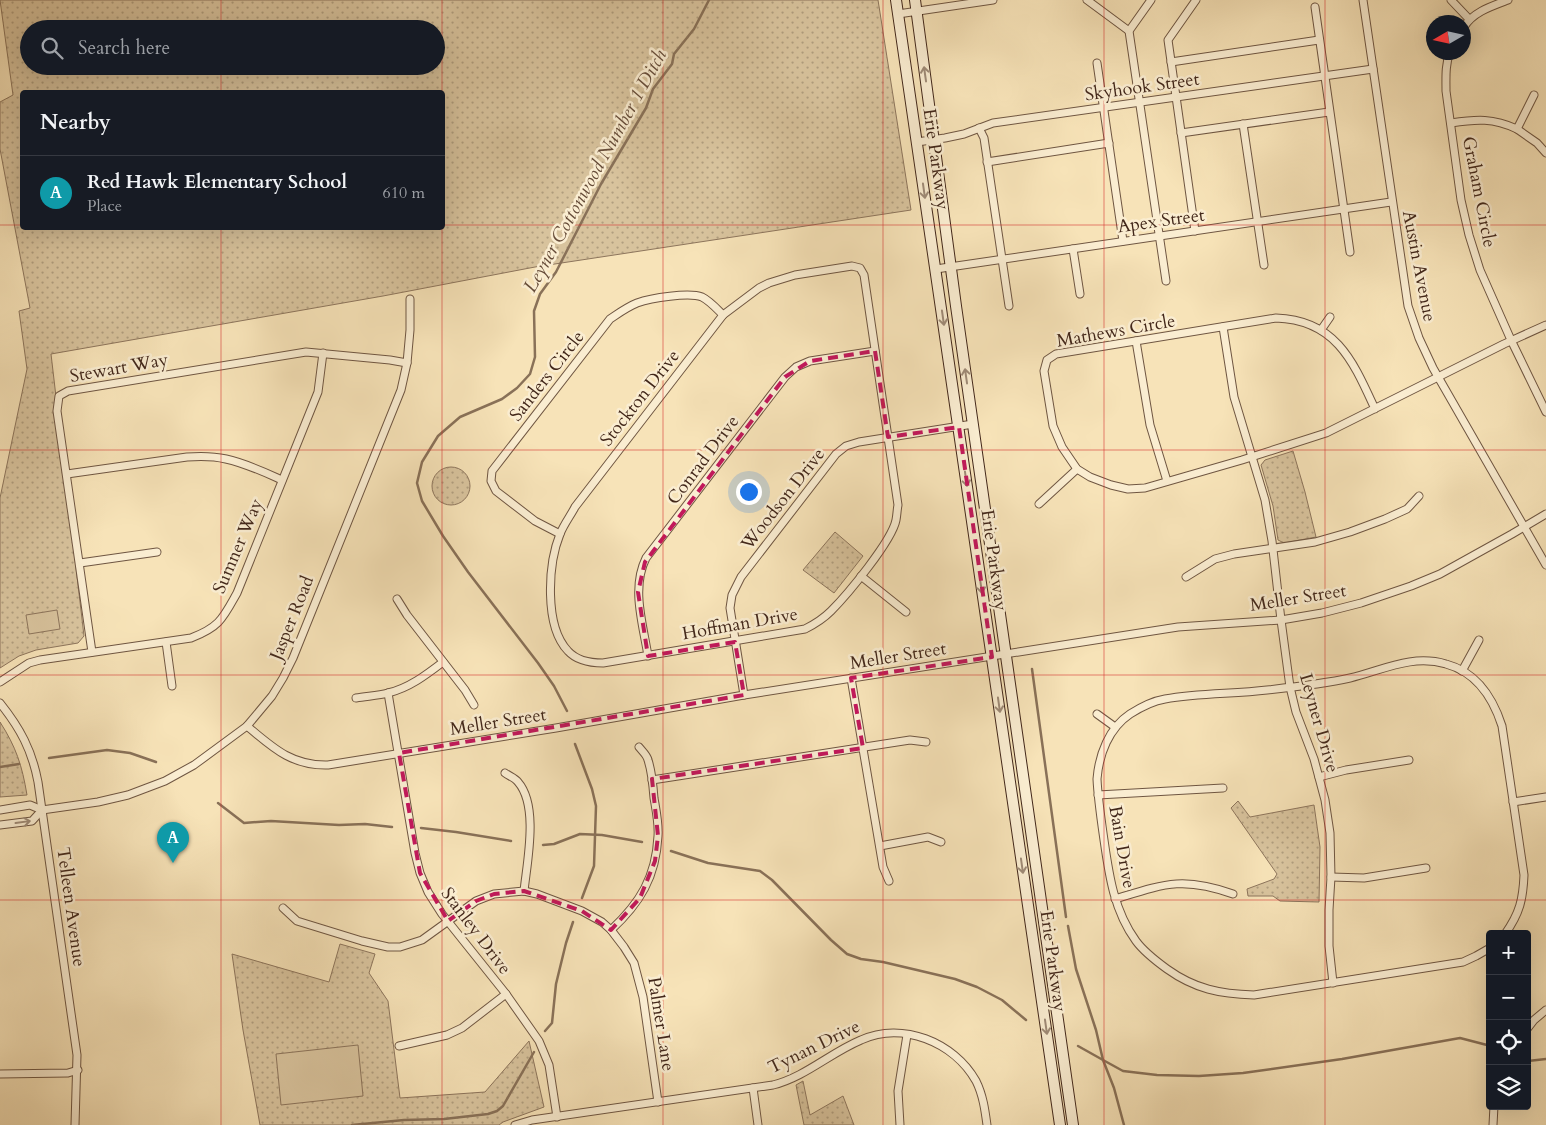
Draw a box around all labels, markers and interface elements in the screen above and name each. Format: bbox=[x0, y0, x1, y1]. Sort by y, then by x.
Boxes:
north arrow bbox=[1426, 15, 1471, 60]
search box bbox=[20, 20, 445, 75]
icon: search bbox=[38, 34, 66, 62]
text: Search here bbox=[78, 35, 170, 61]
water label: Leyner Cottonwood Number 1 Ditch bbox=[517, 45, 673, 297]
one-way arrow bbox=[920, 67, 930, 83]
street label: Skyhook Street bbox=[1083, 67, 1201, 107]
street label: Erie Parkway bbox=[917, 107, 956, 212]
text: Nearby bbox=[40, 108, 111, 137]
street label: Graham Circle bbox=[1456, 134, 1502, 250]
text: Red Hawk Elementary School bbox=[87, 169, 347, 195]
text: A bbox=[50, 182, 62, 204]
text: 610 m bbox=[383, 182, 425, 204]
one-way arrow bbox=[919, 182, 929, 198]
text: Place bbox=[87, 195, 122, 217]
street label: Apex Street bbox=[1116, 202, 1206, 239]
street label: Austin Avenue bbox=[1396, 208, 1442, 324]
street label: Mathews Circle bbox=[1055, 308, 1177, 354]
one-way arrow bbox=[938, 309, 948, 325]
street label: Sanders Circle bbox=[504, 326, 590, 426]
street label: Stockton Drive bbox=[594, 344, 686, 452]
street label: Stewart Way bbox=[68, 347, 171, 389]
one-way arrow bbox=[960, 368, 970, 384]
street label: Conrad Drive bbox=[661, 410, 745, 510]
street label: Woodson Drive bbox=[735, 443, 831, 556]
one-way arrow bbox=[961, 470, 971, 486]
your location bbox=[736, 479, 762, 505]
street label: Sumner Way bbox=[207, 494, 269, 597]
street label: Erie Parkway bbox=[975, 508, 1014, 613]
street label: Jasper Road bbox=[263, 572, 320, 667]
one-way arrow bbox=[976, 578, 986, 594]
street label: Meller Street bbox=[1248, 578, 1348, 618]
street label: Hoffman Drive bbox=[680, 602, 800, 646]
street label: Meller Street bbox=[848, 636, 948, 676]
street label: Leyner Drive bbox=[1293, 671, 1345, 775]
one-way arrow bbox=[994, 697, 1004, 713]
street label: Meller Street bbox=[448, 702, 548, 742]
street label: Bain Drive bbox=[1102, 804, 1142, 890]
one-way arrow bbox=[15, 817, 31, 827]
pin: A bbox=[157, 822, 189, 863]
street label: Telleen Avenue bbox=[50, 846, 92, 968]
one-way arrow bbox=[1018, 858, 1028, 874]
street label: Stanley Drive bbox=[435, 882, 517, 980]
street label: Erie Parkway bbox=[1034, 909, 1073, 1014]
map controls bbox=[1486, 930, 1531, 1110]
button: + bbox=[1486, 930, 1531, 975]
street label: Palmer Lane bbox=[641, 975, 681, 1073]
button: − bbox=[1486, 975, 1531, 1020]
street label: Tynan Drive bbox=[764, 1014, 864, 1080]
one-way arrow bbox=[1041, 1018, 1051, 1034]
button: locate bbox=[1486, 1020, 1531, 1065]
button: layers bbox=[1486, 1065, 1531, 1110]

